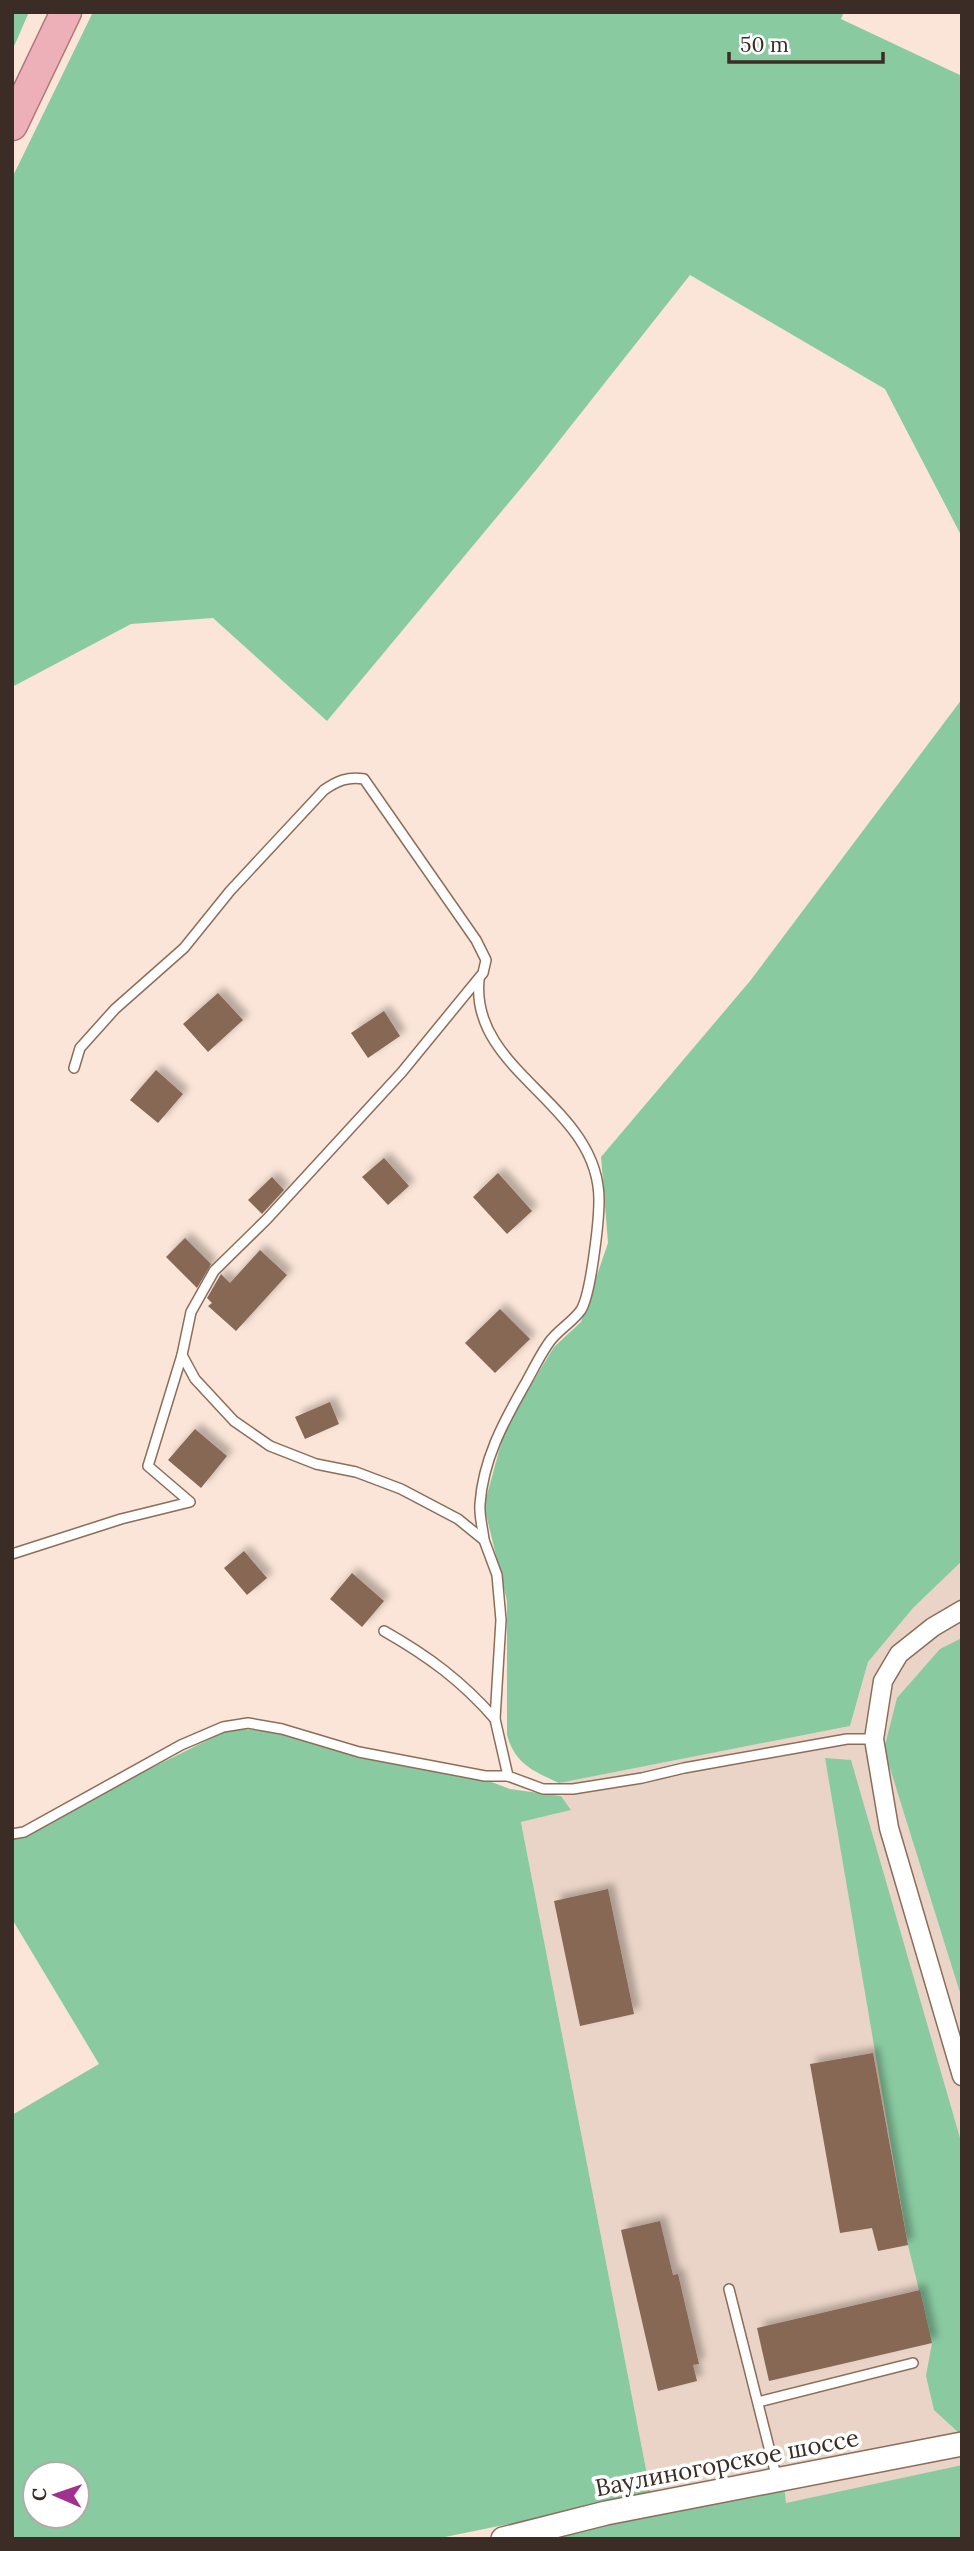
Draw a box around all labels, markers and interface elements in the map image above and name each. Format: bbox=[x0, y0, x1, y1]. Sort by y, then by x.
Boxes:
scale bar bbox=[729, 21, 883, 65]
text: 50 m bbox=[740, 31, 789, 58]
street label: Ваулиногорское шоссе bbox=[592, 2422, 861, 2503]
north arrow bbox=[21, 2460, 91, 2530]
text: С bbox=[27, 2487, 51, 2501]

